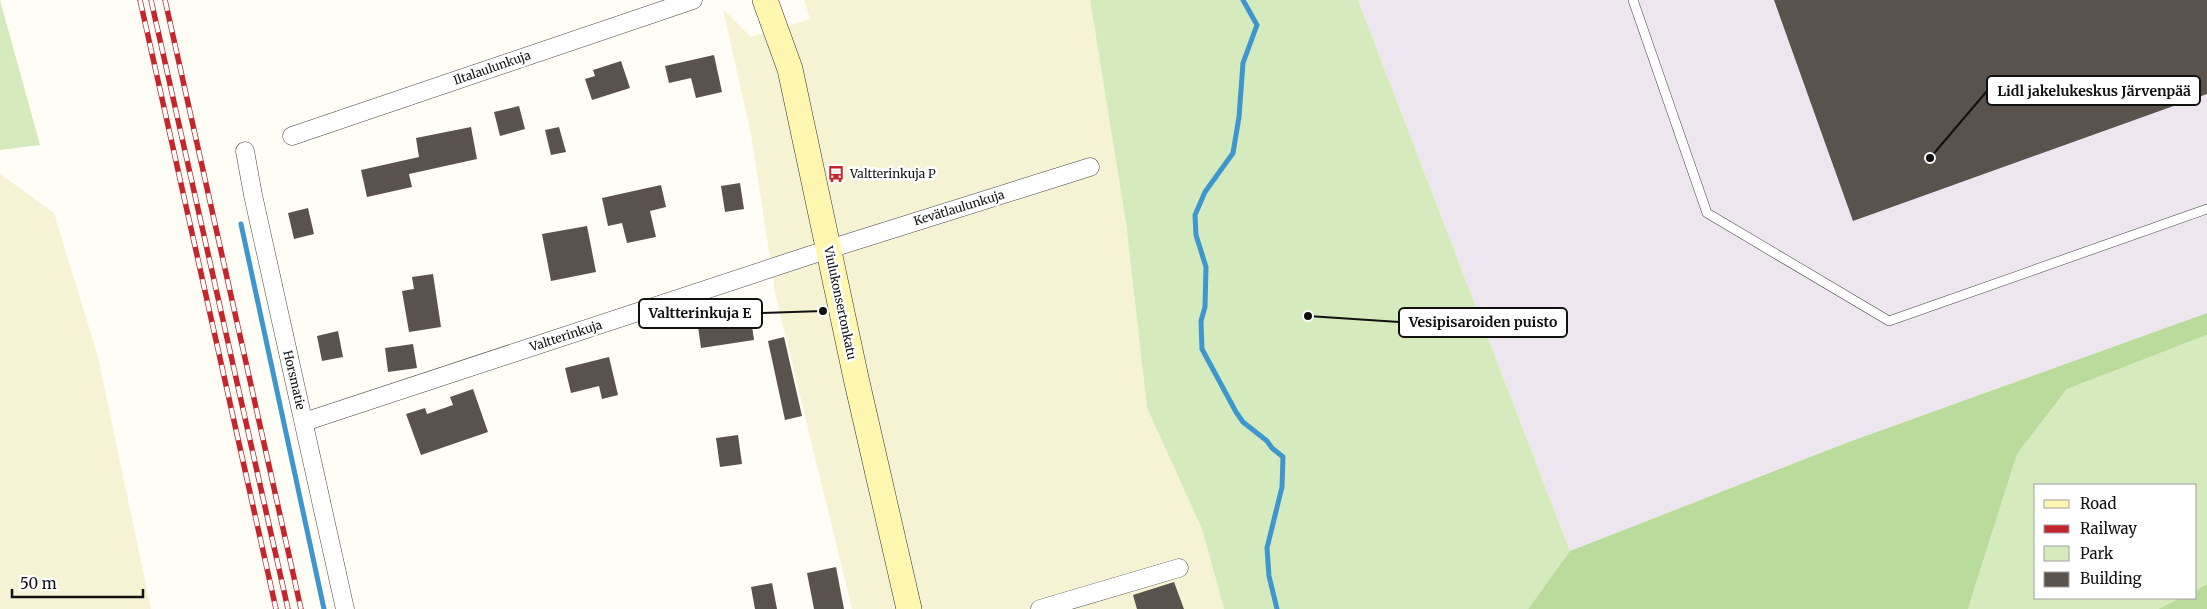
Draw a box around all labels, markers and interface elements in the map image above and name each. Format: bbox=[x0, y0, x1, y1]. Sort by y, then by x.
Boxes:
street label: Iltalaulunkuja bbox=[451, 47, 533, 88]
callout: Lidl jakelukeskus Järvenpää bbox=[1987, 76, 2200, 105]
text: Lidl jakelukeskus Järvenpää bbox=[1997, 82, 2191, 100]
bus stop icon: Valtterinkuja P bbox=[826, 164, 846, 184]
place label: Valtterinkuja P bbox=[849, 166, 936, 181]
street label: Kevätlaulunkuja bbox=[912, 186, 1007, 228]
street label: Viulukonsertonkatu bbox=[821, 244, 860, 361]
callout: Valtterinkuja E bbox=[639, 299, 762, 328]
text: Valtterinkuja E bbox=[648, 304, 752, 322]
callout: Vesipisaroiden puisto bbox=[1399, 308, 1567, 337]
text: Vesipisaroiden puisto bbox=[1408, 313, 1557, 331]
street label: Valtterinkuja bbox=[527, 317, 604, 355]
street label: Horsmatie bbox=[280, 349, 309, 411]
legend bbox=[2034, 484, 2197, 599]
text: Road bbox=[2080, 494, 2116, 513]
text: Railway bbox=[2080, 519, 2137, 538]
text: Park bbox=[2080, 544, 2114, 563]
scale bar bbox=[12, 566, 144, 598]
text: Building bbox=[2080, 569, 2142, 588]
text: 50 m bbox=[20, 574, 57, 593]

